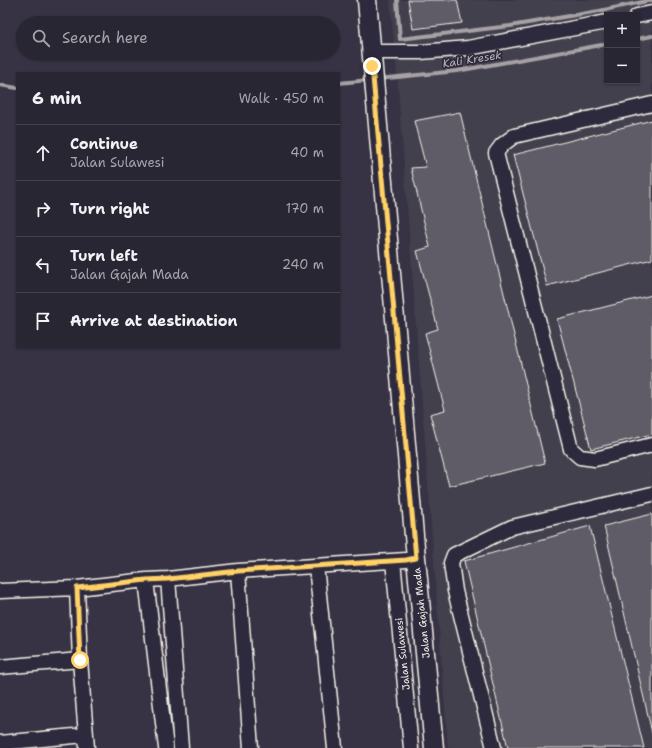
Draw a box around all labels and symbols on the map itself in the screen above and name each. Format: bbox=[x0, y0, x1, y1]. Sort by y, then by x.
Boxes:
water label: Kali Kresek bbox=[441, 47, 503, 72]
route end bbox=[363, 57, 381, 75]
street label: Jalan Gajah Mada bbox=[410, 566, 433, 659]
street label: Jalan Sulawesi bbox=[392, 617, 413, 691]
route start bbox=[71, 651, 89, 669]

